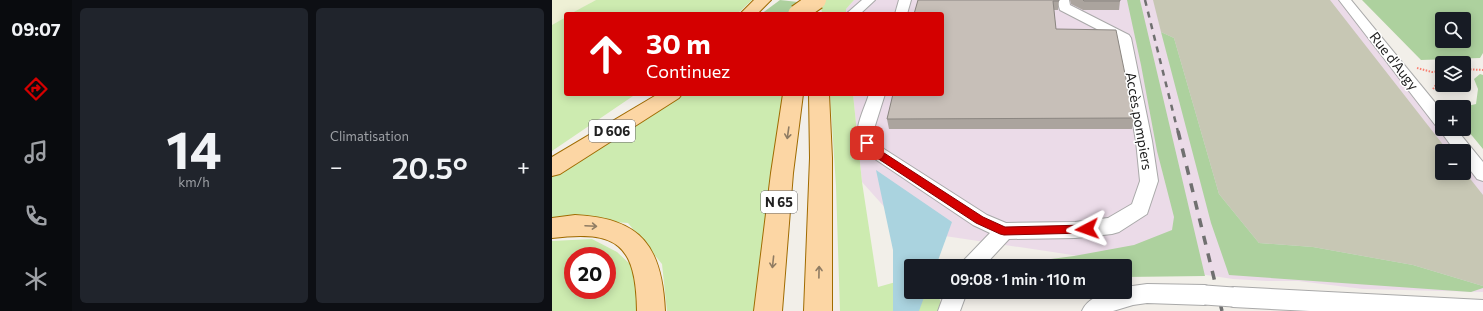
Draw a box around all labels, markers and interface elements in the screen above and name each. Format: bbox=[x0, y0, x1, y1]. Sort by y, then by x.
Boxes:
map controls bbox=[1435, 12, 1471, 180]
button: search bbox=[1435, 12, 1471, 48]
text: 09:07 bbox=[11, 18, 61, 40]
text: 30 m bbox=[646, 26, 711, 60]
icon: ahead bbox=[580, 28, 632, 80]
street label: Rue d'Augy bbox=[1366, 28, 1422, 93]
button: layers bbox=[1435, 56, 1471, 92]
text: Continuez bbox=[646, 60, 730, 82]
street label: Accès pompiers bbox=[1122, 70, 1157, 171]
icon: directions bbox=[22, 75, 50, 103]
button: + bbox=[1435, 100, 1471, 136]
text: 14 bbox=[166, 116, 222, 180]
road number: D 606 bbox=[589, 120, 635, 142]
one-way arrow bbox=[784, 126, 792, 139]
pin bbox=[850, 126, 884, 160]
text: Climatisation bbox=[330, 128, 409, 144]
icon: arrive bbox=[856, 132, 878, 154]
icon: music bbox=[22, 138, 50, 166]
button: − bbox=[1435, 144, 1471, 180]
text: 20.5° bbox=[392, 148, 468, 185]
text: − bbox=[330, 153, 343, 180]
text: + bbox=[517, 153, 530, 180]
text: km/h bbox=[178, 174, 210, 190]
road number: N 65 bbox=[761, 191, 797, 213]
icon: phone bbox=[22, 202, 50, 230]
position arrow bbox=[1066, 208, 1108, 250]
one-way arrow bbox=[584, 222, 597, 230]
speed limit sign: 20 bbox=[564, 247, 616, 299]
one-way arrow bbox=[769, 255, 777, 268]
icon: climate bbox=[22, 265, 50, 293]
one-way arrow bbox=[815, 266, 823, 279]
text: 09:08 · 1 min · 110 m bbox=[950, 270, 1086, 288]

